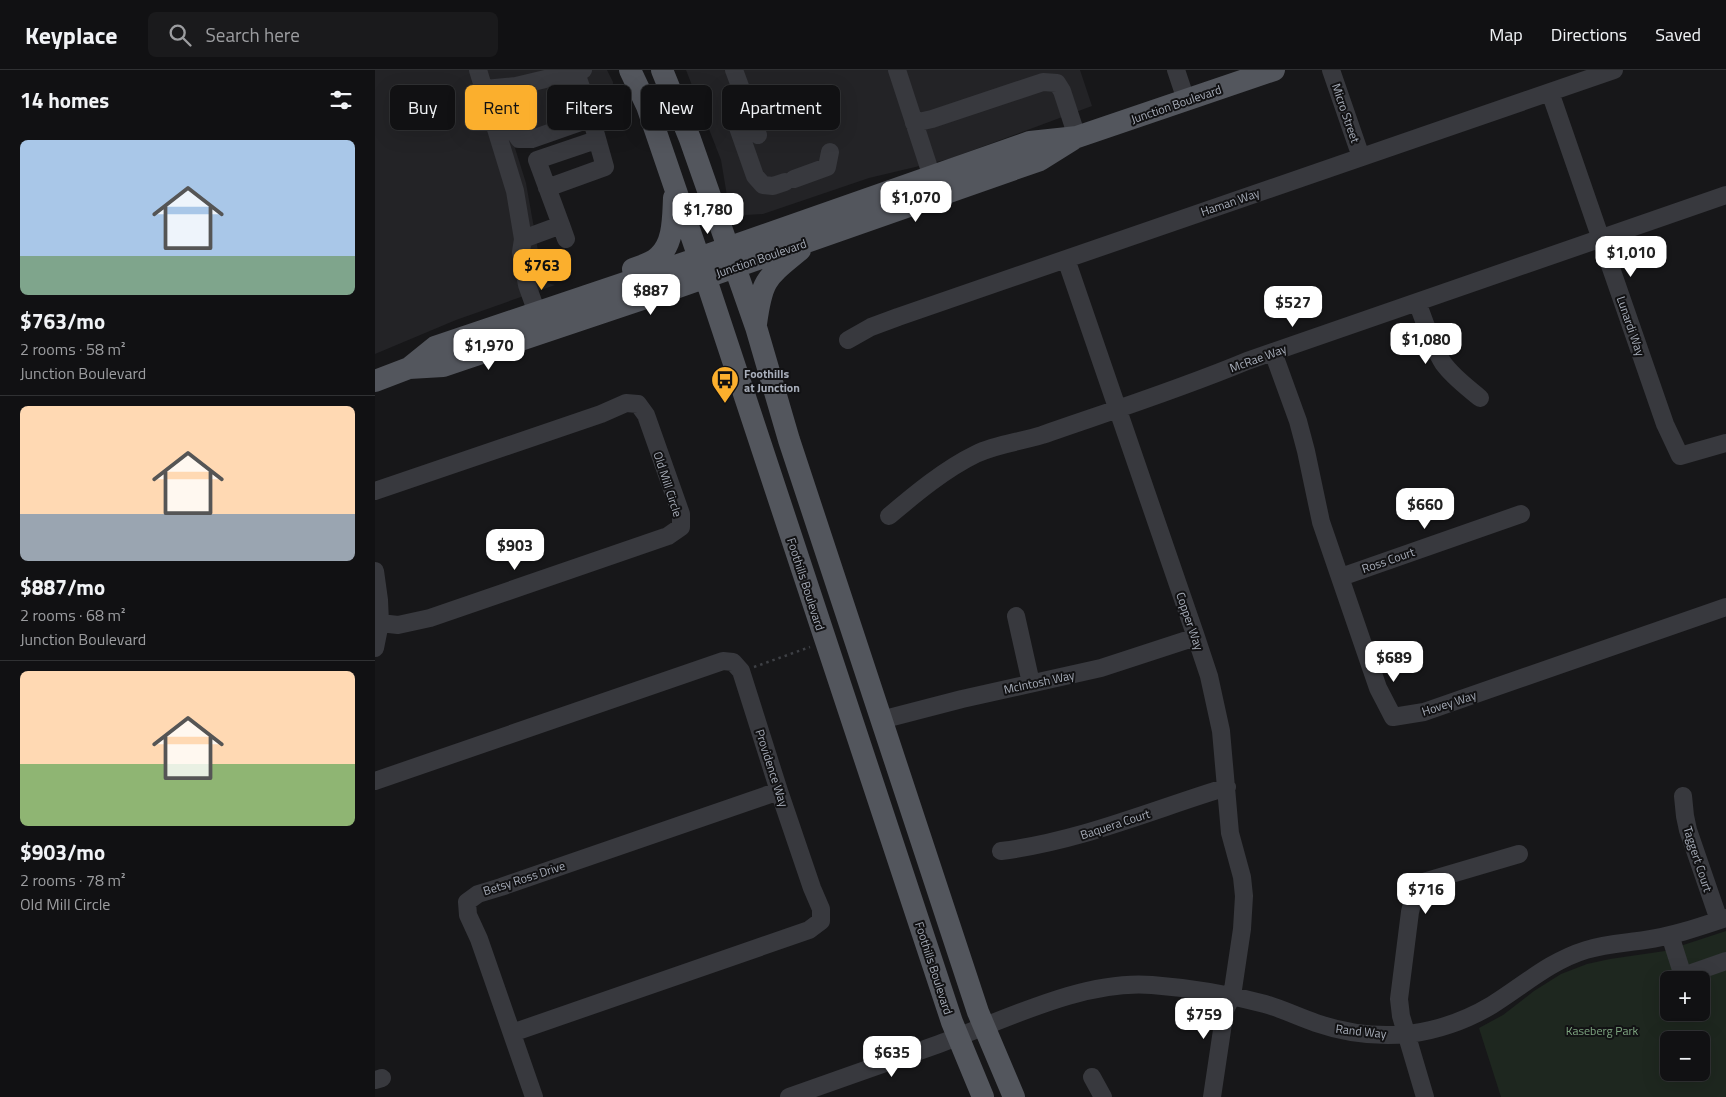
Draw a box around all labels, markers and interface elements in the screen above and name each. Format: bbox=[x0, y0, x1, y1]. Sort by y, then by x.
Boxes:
search box bbox=[148, 12, 498, 57]
text: Keyplace bbox=[25, 17, 118, 53]
text: Search here bbox=[206, 20, 300, 49]
icon: search bbox=[166, 21, 194, 49]
text: Map bbox=[1489, 21, 1523, 48]
text: Directions bbox=[1551, 21, 1627, 48]
text: Saved bbox=[1655, 21, 1701, 48]
street label: Junction Boulevard bbox=[1128, 80, 1224, 128]
street label: Micro Street bbox=[1327, 81, 1365, 146]
text: 14 homes bbox=[20, 84, 109, 116]
chip: Buy bbox=[390, 85, 455, 130]
chip: Rent bbox=[465, 85, 537, 130]
chip: Filters bbox=[547, 85, 631, 130]
chip: New bbox=[641, 85, 712, 130]
chip: Apartment bbox=[722, 85, 840, 130]
icon: filters bbox=[327, 86, 355, 114]
icon: home bbox=[143, 173, 233, 263]
pin: $1,070 bbox=[875, 180, 957, 223]
street label: Haman Way bbox=[1198, 183, 1262, 221]
text: $1,070 bbox=[891, 185, 941, 209]
pin: $1,780 bbox=[667, 192, 749, 235]
text: $1,780 bbox=[683, 197, 733, 221]
street label: Junction Boulevard bbox=[713, 234, 809, 282]
pin: $1,010 bbox=[1590, 236, 1672, 278]
text: $1,010 bbox=[1606, 240, 1656, 264]
pin: $763 bbox=[512, 248, 572, 291]
text: $763 bbox=[524, 253, 560, 277]
pin: $887 bbox=[621, 274, 681, 316]
text: $887 bbox=[633, 278, 669, 302]
pin: $527 bbox=[1263, 286, 1323, 328]
text: $527 bbox=[1275, 290, 1311, 314]
street label: Lunardi Way bbox=[1612, 293, 1650, 359]
text: $763/mo bbox=[20, 305, 105, 337]
pin: $1,080 bbox=[1385, 322, 1467, 365]
text: $1,080 bbox=[1401, 327, 1451, 351]
pin: $1,970 bbox=[448, 328, 530, 371]
text: $1,970 bbox=[464, 333, 514, 357]
text: 2 rooms · 58 m² bbox=[20, 337, 125, 361]
street label: McRae Way bbox=[1227, 339, 1289, 377]
text: Junction Boulevard bbox=[20, 361, 146, 385]
place label: Foothills at Junction bbox=[744, 364, 800, 397]
bus stop icon: Foothills at Junction bbox=[710, 365, 740, 404]
icon: home bbox=[143, 438, 233, 528]
street label: Old Mill Circle bbox=[648, 449, 688, 519]
pin: $660 bbox=[1395, 488, 1455, 530]
text: $660 bbox=[1407, 492, 1443, 516]
pin: $903 bbox=[485, 528, 545, 571]
text: $903 bbox=[497, 533, 533, 557]
street label: Foothills Boulevard bbox=[782, 535, 830, 633]
street label: Ross Court bbox=[1359, 542, 1418, 578]
text: $887/mo bbox=[20, 571, 105, 603]
street label: Copper Way bbox=[1171, 589, 1209, 653]
text: 2 rooms · 68 m² bbox=[20, 603, 125, 627]
text: Junction Boulevard bbox=[20, 627, 146, 651]
pin: $689 bbox=[1364, 640, 1424, 683]
text: $689 bbox=[1376, 645, 1412, 669]
street label: McIntosh Way bbox=[1002, 665, 1076, 699]
street label: Hovey Way bbox=[1419, 685, 1479, 721]
icon: home bbox=[143, 703, 233, 793]
street label: Providence Way bbox=[750, 727, 794, 809]
street label: Baquera Court bbox=[1078, 804, 1153, 844]
street label: Taggert Court bbox=[1678, 824, 1718, 895]
text: $903/mo bbox=[20, 836, 105, 868]
street label: Betsy Ross Drive bbox=[481, 856, 567, 900]
text: 2 rooms · 78 m² bbox=[20, 868, 125, 892]
pin: $716 bbox=[1396, 872, 1456, 915]
text: $716 bbox=[1408, 877, 1444, 901]
text: Old Mill Circle bbox=[20, 892, 110, 916]
street label: Foothills Boulevard bbox=[910, 919, 958, 1017]
map controls bbox=[1660, 971, 1710, 1081]
button: + bbox=[1660, 971, 1710, 1021]
pin: $759 bbox=[1174, 998, 1234, 1040]
text: $759 bbox=[1186, 1002, 1222, 1026]
street label: Rand Way bbox=[1335, 1019, 1388, 1043]
park label: Kaseberg Park bbox=[1566, 1021, 1639, 1040]
button: − bbox=[1660, 1031, 1710, 1081]
pin: $635 bbox=[862, 1036, 922, 1078]
text: $635 bbox=[874, 1040, 910, 1064]

